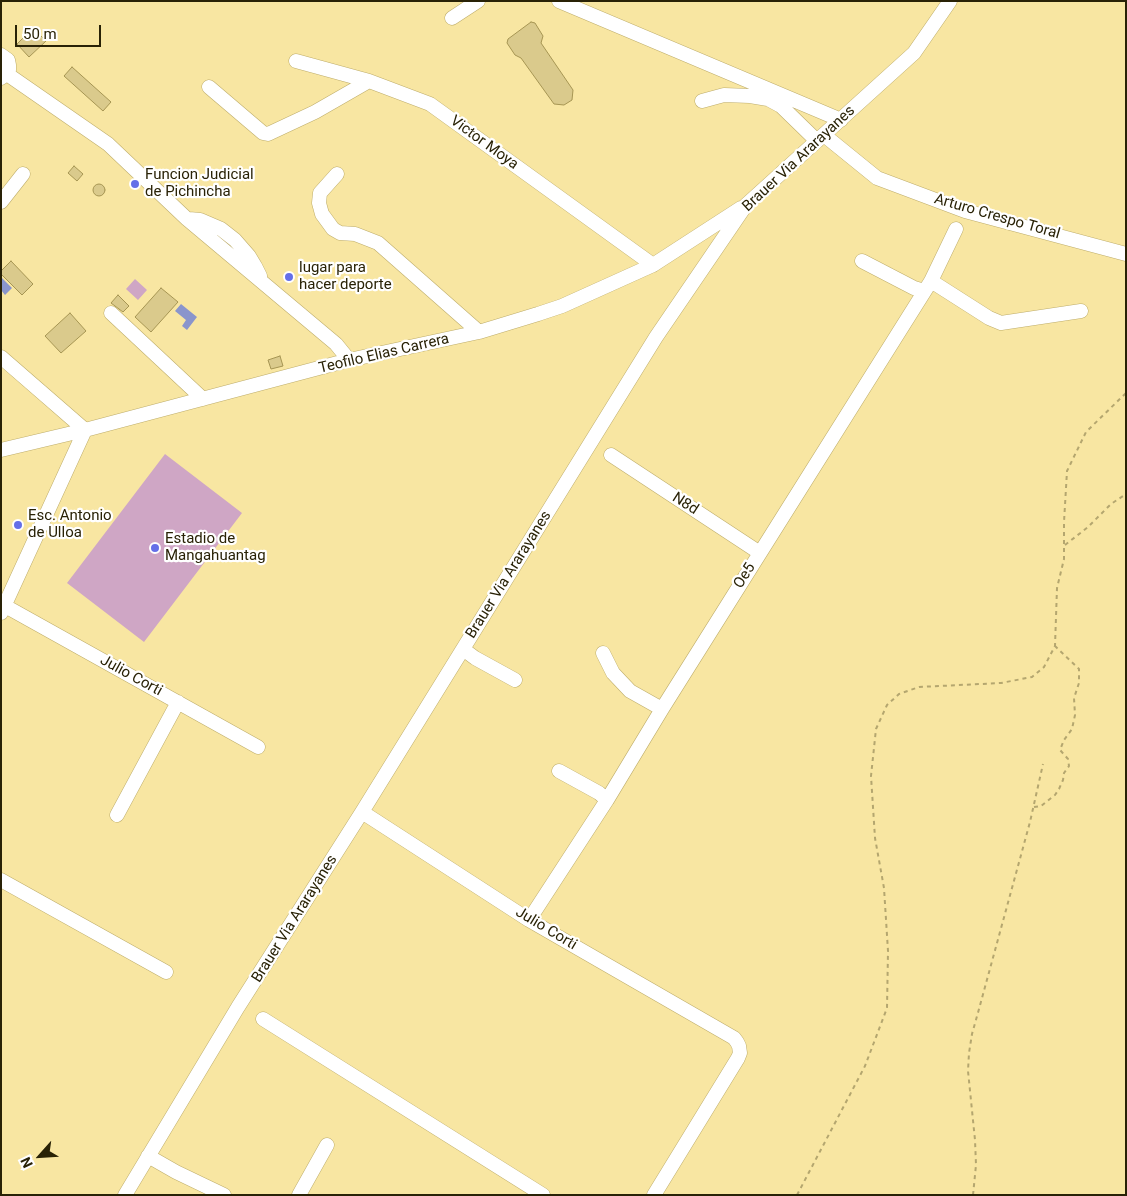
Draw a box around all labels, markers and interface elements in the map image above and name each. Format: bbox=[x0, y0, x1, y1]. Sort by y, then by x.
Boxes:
scale bar bbox=[18, 15, 104, 47]
text: 50 m bbox=[23, 25, 57, 43]
street label: Brauer Via Ararayanes bbox=[739, 102, 859, 216]
street label: Victor Moya bbox=[446, 112, 522, 174]
place label: Funcion Judicial de Pichincha bbox=[145, 166, 254, 201]
marker: Funcion Judicial de Pichincha bbox=[129, 178, 141, 190]
street label: Arturo Crespo Toral bbox=[932, 190, 1062, 244]
place label: lugar para hacer deporte bbox=[299, 259, 392, 294]
marker: lugar para hacer deporte bbox=[283, 271, 295, 283]
street label: Teofilo Elias Carrera bbox=[317, 330, 451, 378]
street label: N8d bbox=[669, 489, 701, 519]
place label: Esc. Antonio de Ulloa bbox=[28, 507, 112, 542]
street label: Brauer Via Ararayanes bbox=[462, 508, 556, 642]
marker: Esc. Antonio de Ulloa bbox=[12, 519, 24, 531]
place label: Estadio de Mangahuantag bbox=[165, 530, 266, 565]
marker: Estadio de Mangahuantag bbox=[149, 542, 161, 554]
street label: Oe5 bbox=[730, 560, 760, 592]
street label: Julio Corti bbox=[97, 652, 165, 700]
street label: Brauer Via Ararayanes bbox=[248, 852, 342, 986]
street label: Julio Corti bbox=[512, 904, 580, 954]
north arrow bbox=[15, 1131, 65, 1181]
text: N bbox=[17, 1155, 36, 1171]

